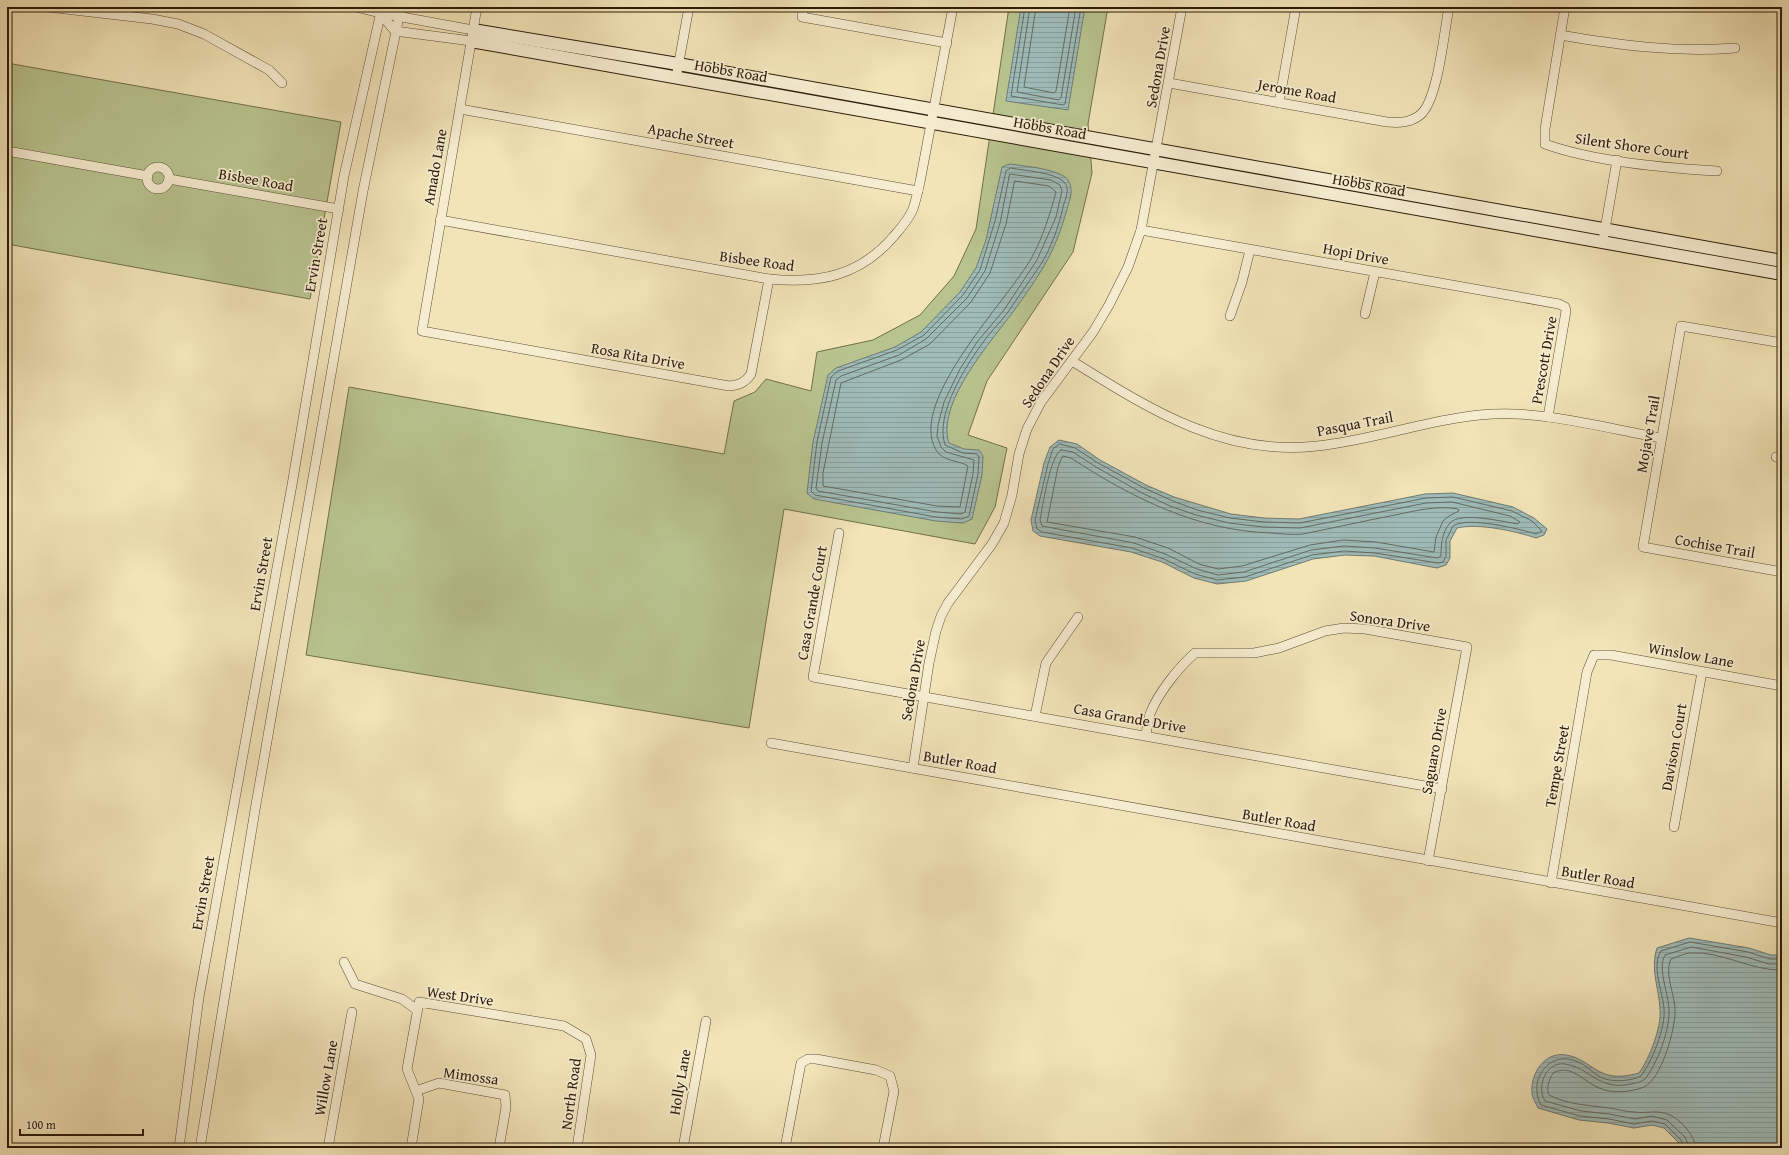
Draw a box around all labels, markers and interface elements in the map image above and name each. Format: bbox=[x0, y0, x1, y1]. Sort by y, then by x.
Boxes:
street label: Sedona Drive bbox=[1140, 24, 1175, 109]
street label: Hobbs Road bbox=[693, 54, 769, 87]
street label: Jerome Road bbox=[1254, 73, 1338, 108]
street label: Hobbs Road bbox=[1012, 111, 1088, 144]
street label: Apache Street bbox=[646, 118, 737, 154]
street label: Amado Lane bbox=[417, 127, 452, 207]
street label: Silent Shore Court bbox=[1574, 127, 1691, 164]
street label: Bisbee Road bbox=[217, 163, 295, 196]
street label: Hobbs Road bbox=[1331, 168, 1407, 201]
street label: Ervin Street bbox=[299, 215, 332, 294]
street label: Hopi Drive bbox=[1321, 237, 1391, 270]
street label: Bisbee Road bbox=[718, 245, 796, 276]
street label: Prescott Drive bbox=[1525, 314, 1562, 405]
street label: Sedona Drive bbox=[1016, 332, 1079, 412]
street label: Rosa Rita Drive bbox=[590, 337, 687, 374]
street label: Mojave Trail bbox=[1630, 394, 1665, 474]
street label: Pasqua Trail bbox=[1315, 406, 1395, 441]
street label: Cochise Trail bbox=[1673, 528, 1757, 563]
street label: Ervin Street bbox=[244, 534, 277, 613]
street label: Casa Grande Court bbox=[791, 543, 832, 662]
street label: Sonora Drive bbox=[1348, 604, 1432, 637]
street label: Sedona Drive bbox=[895, 637, 930, 722]
street label: Winslow Lane bbox=[1647, 637, 1736, 672]
street label: Casa Grande Drive bbox=[1072, 697, 1188, 738]
street label: Davison Court bbox=[1655, 701, 1692, 792]
street label: Saguaro Drive bbox=[1416, 706, 1451, 796]
street label: Tempe Street bbox=[1539, 722, 1574, 809]
street label: Butler Road bbox=[922, 745, 998, 778]
street label: Butler Road bbox=[1241, 803, 1317, 836]
street label: Ervin Street bbox=[186, 853, 219, 932]
street label: Butler Road bbox=[1560, 860, 1636, 893]
street label: West Drive bbox=[425, 980, 495, 1011]
street label: Willow Lane bbox=[309, 1038, 343, 1117]
street label: Holly Lane bbox=[663, 1047, 696, 1117]
street label: North Road bbox=[555, 1057, 586, 1131]
street label: Mimossa bbox=[442, 1061, 500, 1090]
scale bar bbox=[20, 1111, 143, 1137]
text: 100 m bbox=[26, 1116, 56, 1133]

